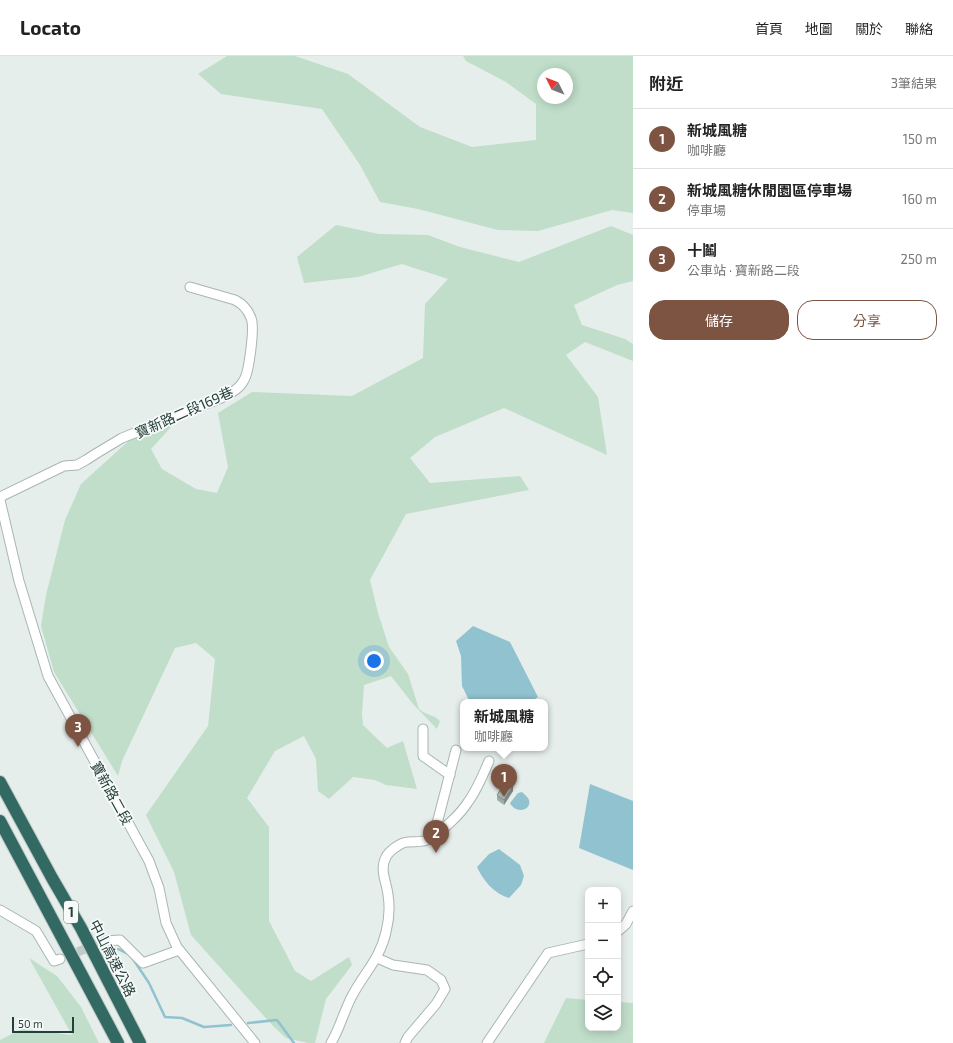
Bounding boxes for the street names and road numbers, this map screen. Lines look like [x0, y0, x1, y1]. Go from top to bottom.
street label: 寶新路二段169巷 [132, 383, 236, 441]
street label: 寶新路二段 [88, 758, 136, 828]
road number: 1 [64, 901, 78, 923]
street label: 中山高速公路 [86, 917, 140, 999]

